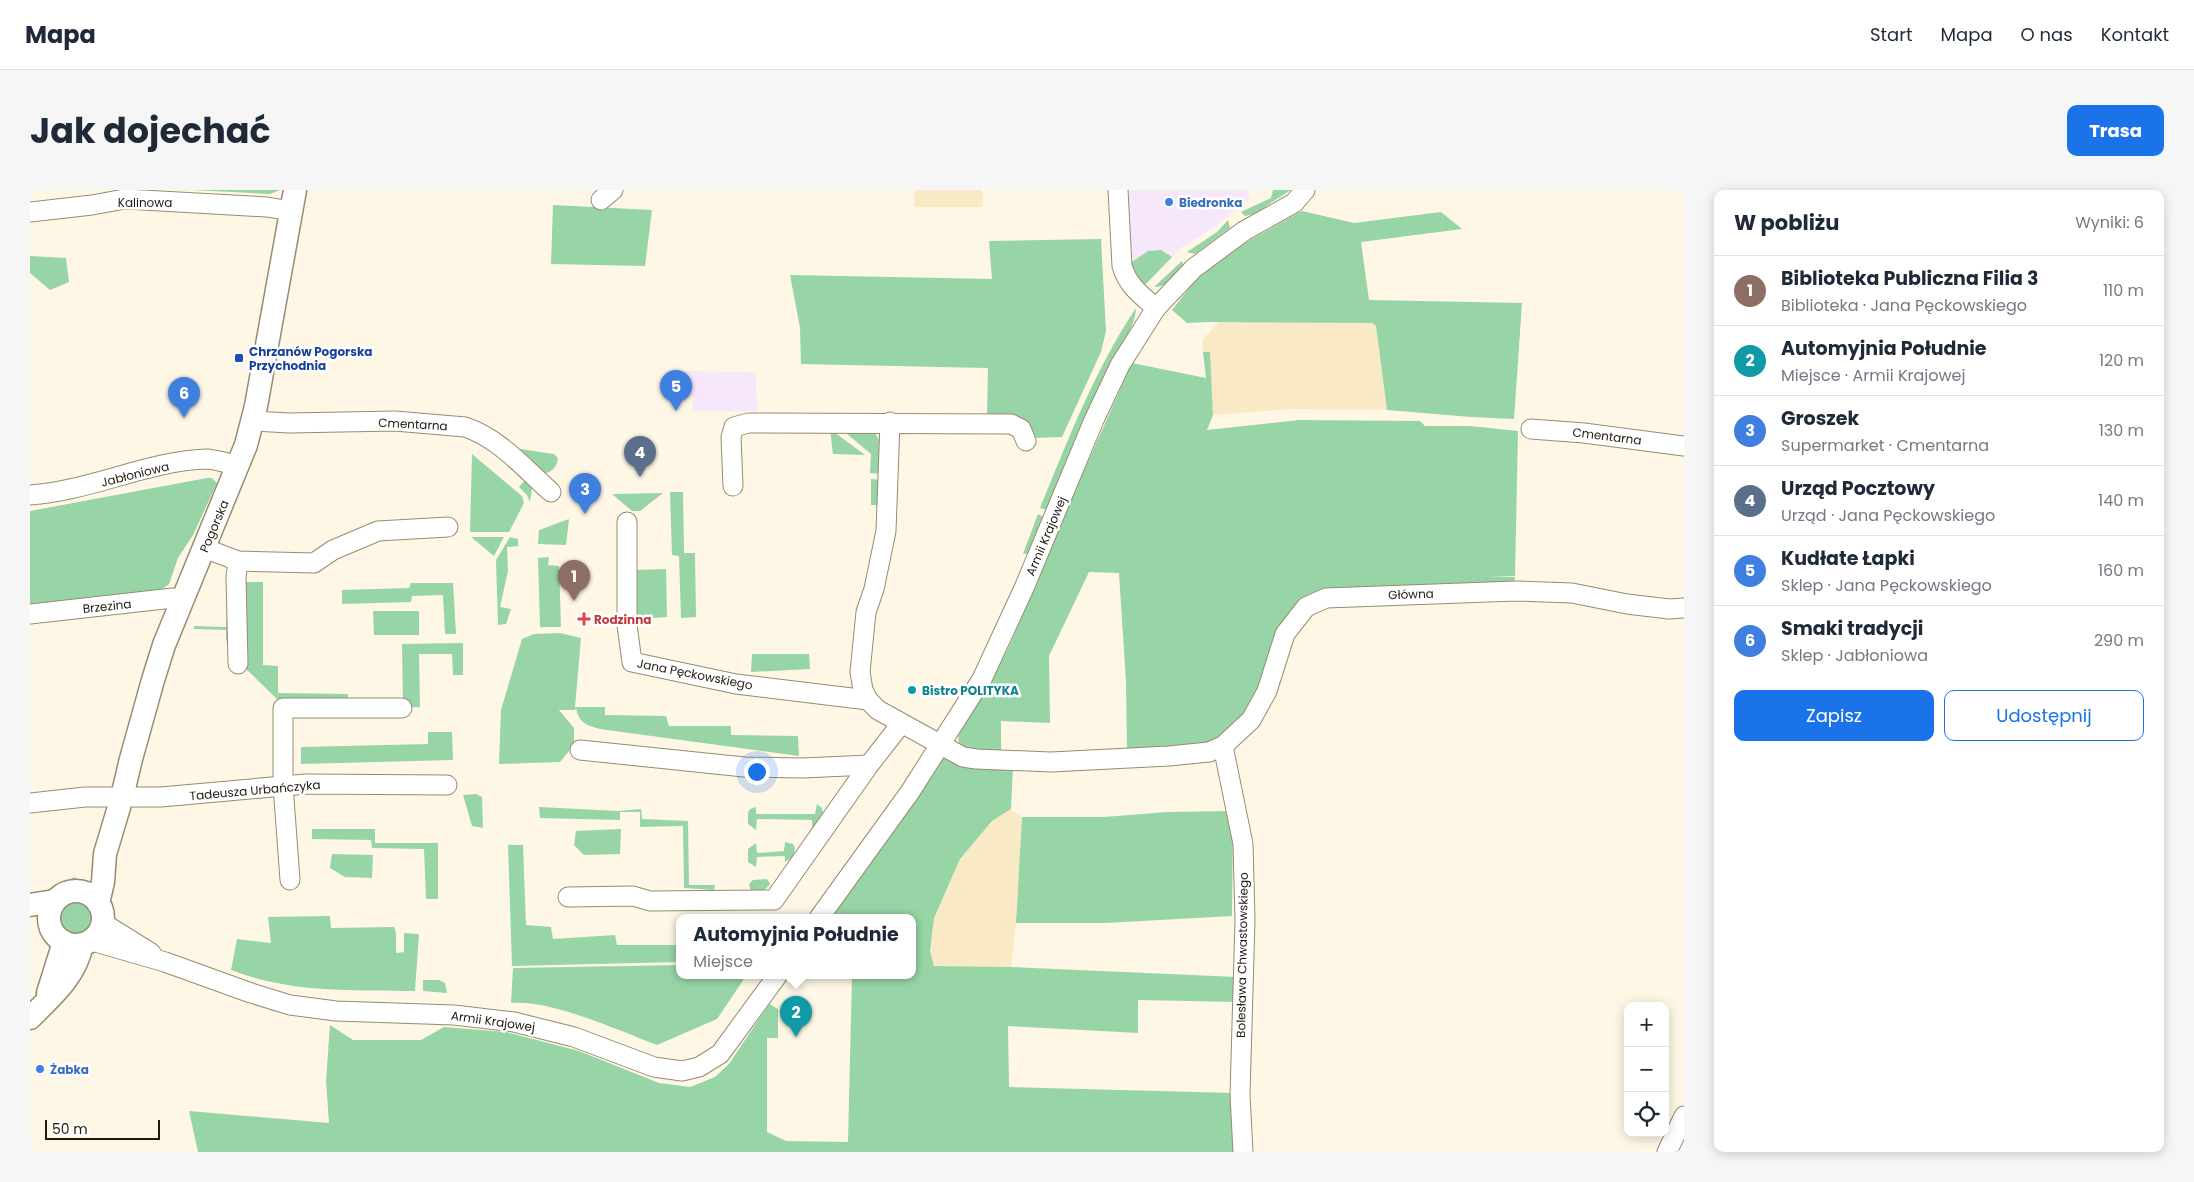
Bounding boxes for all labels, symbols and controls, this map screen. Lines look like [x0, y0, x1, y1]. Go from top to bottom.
text: Mapa [25, 18, 96, 51]
text: Start [1870, 22, 1913, 47]
text: Mapa [1941, 22, 1993, 47]
text: O nas [2021, 22, 2073, 47]
text: Kontakt [2101, 22, 2169, 47]
button: Trasa [2067, 105, 2164, 156]
text: Jak dojechać [30, 106, 271, 155]
street label: Kalinowa [118, 194, 172, 211]
place label: Biedronka [1179, 194, 1242, 211]
marker: Biedronka [1163, 196, 1175, 208]
text: W pobliżu [1734, 208, 1839, 237]
text: Wyniki: 6 [2075, 211, 2144, 234]
text: Biblioteka Publiczna Filia 3 [1781, 265, 2039, 292]
text: 1 [1747, 279, 1753, 302]
text: 110 m [2103, 279, 2144, 302]
text: Biblioteka · Jana Pęckowskiego [1781, 294, 2027, 317]
text: Automyjnia Południe [1781, 335, 1987, 362]
place label: Chrzanów Pogorska Przychodnia [249, 343, 372, 374]
text: 2 [1745, 349, 1755, 372]
text: 120 m [2099, 349, 2144, 372]
marker: Chrzanów Pogorska Przychodnia [233, 352, 245, 364]
text: Miejsce · Armii Krajowej [1781, 364, 1965, 387]
pin: 5 [660, 370, 692, 411]
pin: 6 [168, 377, 200, 418]
text: Groszek [1781, 405, 1859, 432]
street label: Cmentarna [378, 414, 448, 434]
text: 3 [1745, 419, 1755, 442]
text: 130 m [2099, 419, 2144, 442]
street label: Cmentarna [1571, 423, 1643, 449]
text: Supermarket · Cmentarna [1781, 434, 1989, 457]
pin: 4 [624, 436, 656, 477]
street label: Jabłoniowa [99, 457, 171, 491]
pin: 3 [569, 473, 601, 514]
text: Urząd Pocztowy [1781, 475, 1935, 502]
text: 4 [1745, 489, 1755, 512]
text: 140 m [2098, 489, 2144, 512]
street label: Armii Krajowej [1022, 494, 1070, 578]
street label: Pogorska [195, 497, 233, 555]
text: Urząd · Jana Pęckowskiego [1781, 504, 1995, 527]
text: Kudłate Łapki [1781, 545, 1915, 572]
text: 5 [1745, 559, 1755, 582]
text: 160 m [2098, 559, 2144, 582]
pin: 1 [558, 560, 590, 601]
text: Sklep · Jana Pęckowskiego [1781, 574, 1992, 597]
street label: Główna [1388, 585, 1434, 603]
street label: Brzezina [82, 595, 132, 617]
place label: Rodzinna [594, 611, 651, 628]
marker: Rodzinna [578, 613, 590, 625]
text: Smaki tradycji [1781, 615, 1923, 642]
text: 6 [1745, 629, 1755, 652]
text: 290 m [2094, 629, 2144, 652]
text: Sklep · Jabłoniowa [1781, 644, 1928, 667]
street label: Jana Pęckowskiego [636, 654, 755, 694]
place label: Bistro POLITYKA [922, 682, 1019, 699]
marker: Bistro POLITYKA [906, 684, 918, 696]
button: Zapisz [1734, 690, 1934, 741]
button: Udostępnij [1944, 690, 2144, 741]
your location [744, 759, 770, 785]
street label: Tadeusza Urbańczyka [189, 776, 321, 804]
street label: Bolesława Chwastowskiego [1232, 872, 1252, 1038]
popup [676, 914, 916, 979]
text: Automyjnia Południe [693, 921, 899, 948]
text: Miejsce [693, 950, 753, 973]
pin: 2 [780, 996, 812, 1037]
map controls [1624, 1002, 1669, 1137]
button: + [1624, 1002, 1669, 1047]
street label: Armii Krajowej [450, 1007, 536, 1035]
button: − [1624, 1047, 1669, 1092]
place label: Żabka [50, 1061, 89, 1078]
marker: Żabka [34, 1063, 46, 1075]
button: locate [1624, 1092, 1669, 1137]
scale bar [45, 1117, 160, 1140]
text: 50 m [52, 1119, 88, 1139]

